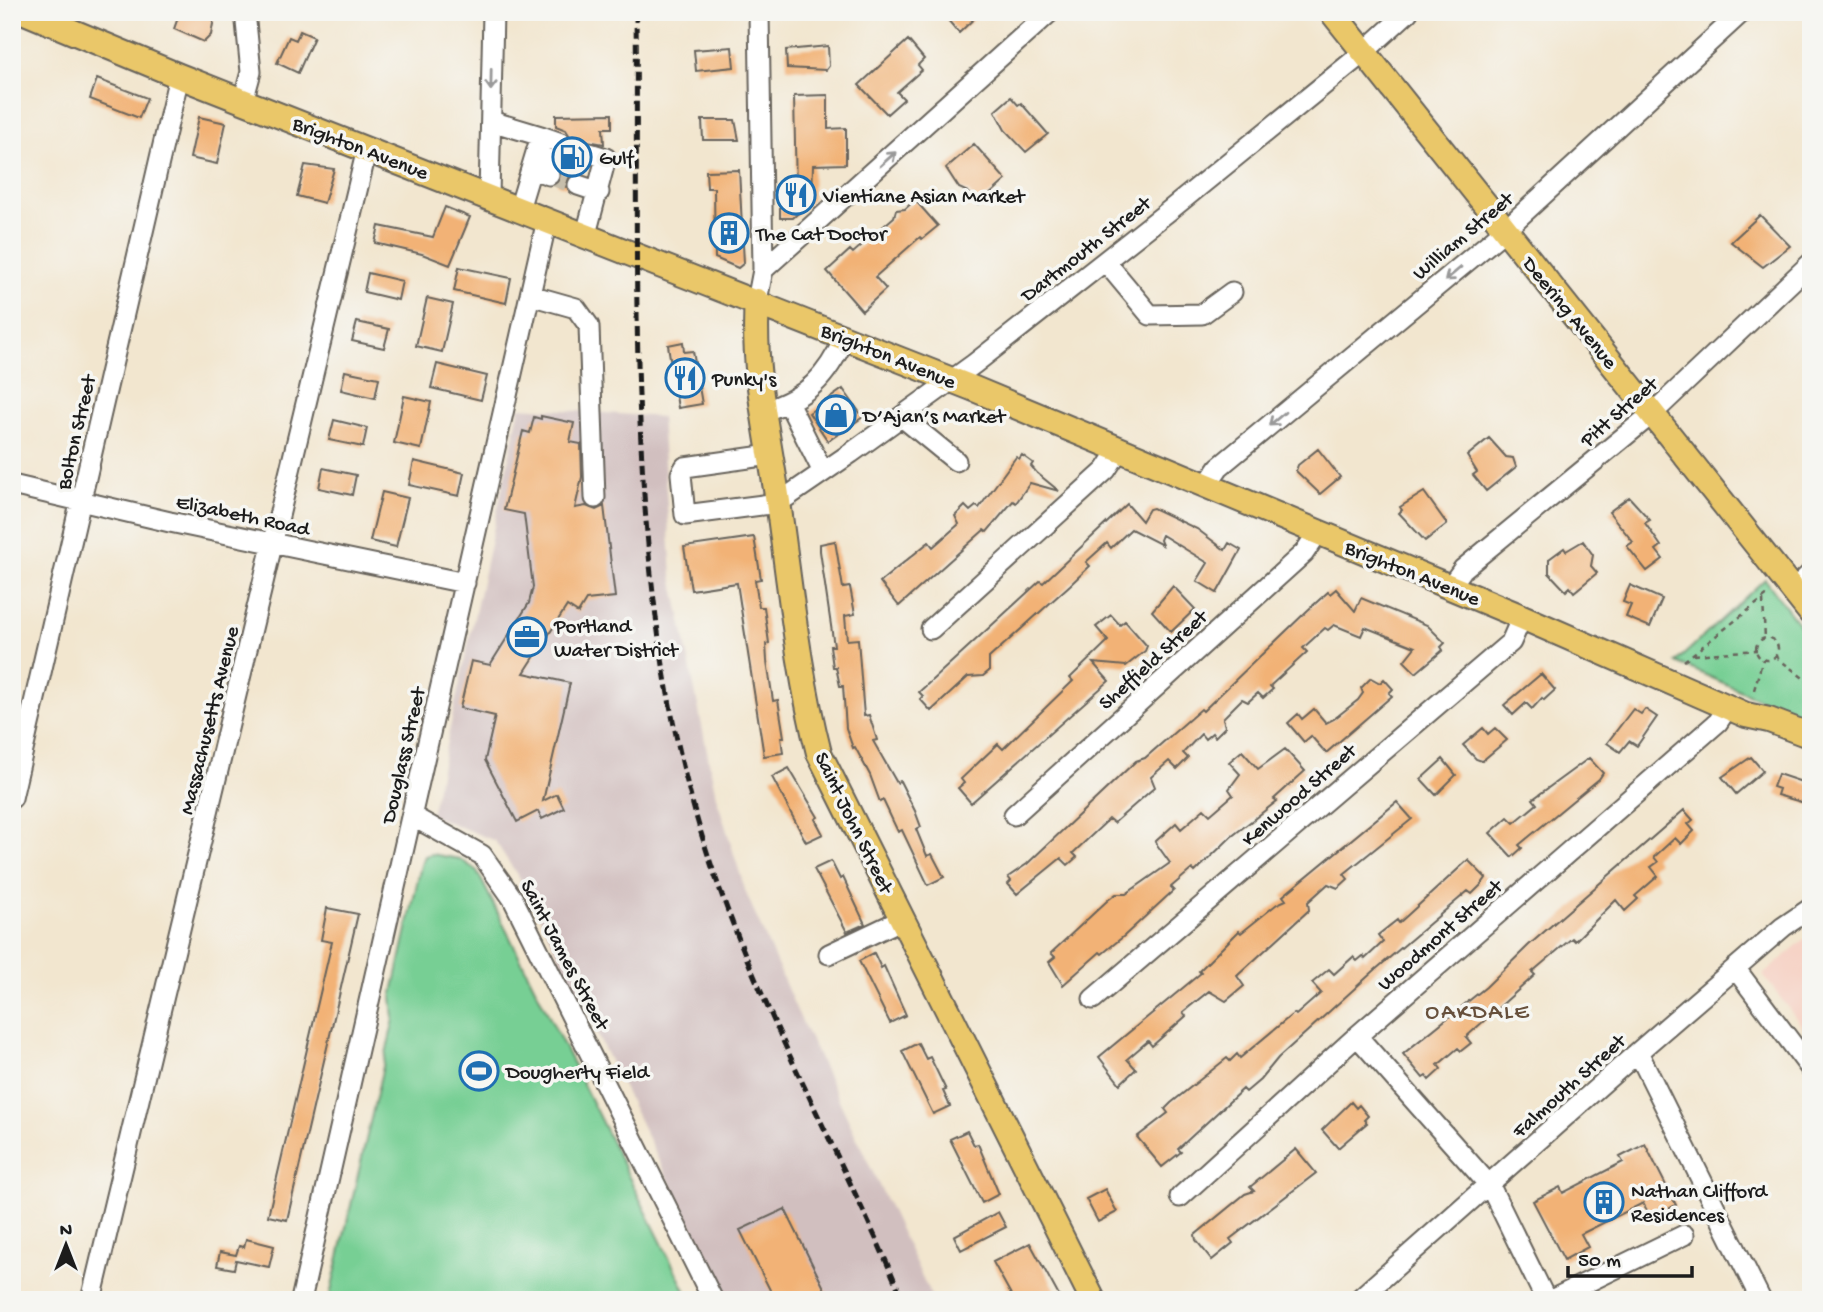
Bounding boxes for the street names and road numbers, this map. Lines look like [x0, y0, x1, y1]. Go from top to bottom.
street label: Brighton Avenue [287, 113, 432, 188]
street label: William Street [1409, 187, 1522, 287]
street label: Dartmouth Street [1016, 191, 1159, 310]
street label: Deering Avenue [1514, 251, 1622, 376]
street label: Brighton Avenue [816, 319, 960, 397]
street label: Bolton Street [53, 371, 104, 493]
street label: Pitt Street [1576, 372, 1666, 455]
street label: Elizabeth Road [173, 491, 313, 544]
street label: Brighton Avenue [1340, 536, 1484, 614]
street label: Sheffield Street [1095, 605, 1216, 717]
street label: Massachusetts Avenue [176, 623, 247, 818]
street label: Douglass Street [377, 683, 434, 828]
street label: Kenwood Street [1238, 738, 1365, 853]
street label: Saint John Street [807, 749, 898, 900]
street label: Woodmont Street [1374, 874, 1511, 998]
street label: Saint James Street [513, 876, 614, 1037]
street label: Falmouth Street [1508, 1029, 1634, 1146]

